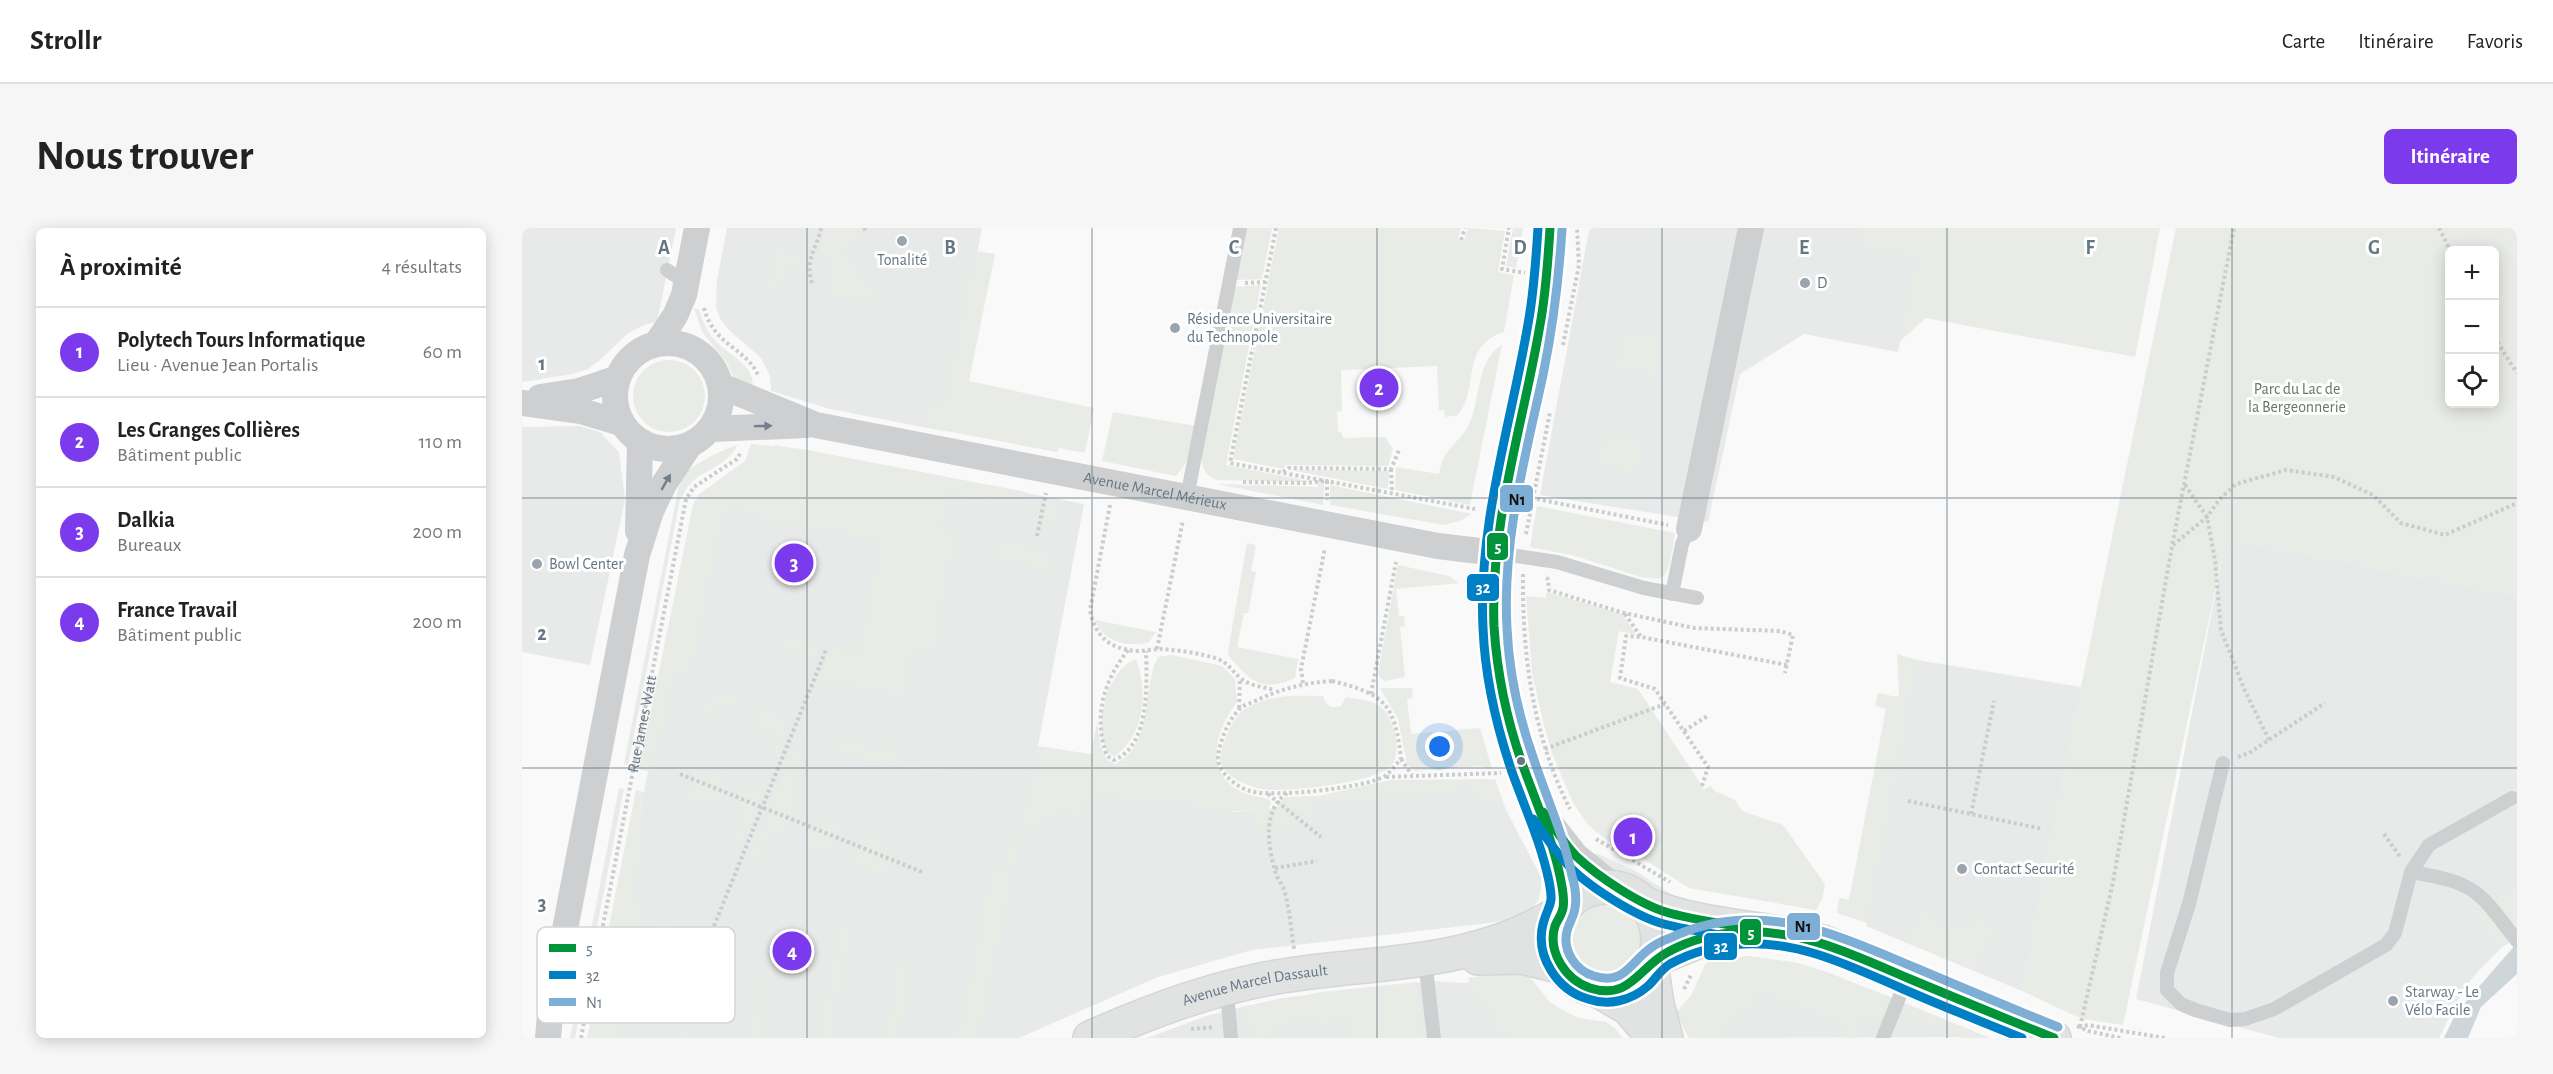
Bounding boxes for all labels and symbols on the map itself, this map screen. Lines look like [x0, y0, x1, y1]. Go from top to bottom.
marker: Tonalité [895, 234, 909, 248]
text: A [658, 238, 670, 258]
text: B [944, 238, 956, 258]
text: C [1229, 238, 1240, 258]
text: D [1513, 238, 1527, 258]
text: E [1799, 238, 1809, 258]
text: F [2085, 238, 2095, 258]
text: G [2368, 238, 2380, 258]
place label: Tonalité [877, 252, 927, 268]
place label: D [1817, 275, 1827, 291]
marker: D [1798, 276, 1812, 290]
place label: Résidence Universitaire du Technopole [1187, 311, 1332, 345]
marker: Résidence Universitaire du Technopole [1168, 321, 1182, 335]
text: 1 [538, 354, 546, 374]
pin: 2 [1360, 366, 1398, 410]
park label: Parc du Lac de la Bergeonnerie [2248, 381, 2346, 415]
one-way arrow [754, 421, 773, 430]
street label: Avenue Marcel Mérieux [1082, 469, 1228, 513]
one-way arrow [661, 473, 671, 490]
line badge: N1 [1499, 484, 1534, 513]
text: N1 [1509, 492, 1525, 508]
line badge: 5 [1486, 532, 1509, 561]
text: 5 [1495, 539, 1502, 555]
pin: 3 [774, 540, 814, 586]
place label: Bowl Center [549, 556, 624, 572]
marker: Bowl Center [530, 557, 544, 571]
line badge: 32 [1466, 573, 1500, 602]
text: 32 [1476, 580, 1491, 596]
text: 2 [537, 624, 547, 644]
street label: Rue James Watt [625, 674, 659, 774]
your location [1425, 732, 1454, 761]
unlabelled marker [1515, 755, 1527, 767]
pin: 1 [1614, 814, 1652, 860]
place label: Contact Securité [1974, 861, 2074, 877]
marker: Contact Securité [1955, 862, 1969, 876]
text: 3 [538, 894, 546, 914]
line badge: N1 [1786, 912, 1821, 941]
line badge: 5 [1739, 918, 1762, 946]
text: N1 [1795, 919, 1811, 935]
text: 5 [1748, 925, 1755, 941]
legend [537, 927, 735, 1023]
pin: 4 [772, 928, 812, 974]
line badge: 32 [1703, 932, 1738, 961]
text: 32 [1714, 939, 1729, 955]
text: 5 [586, 941, 593, 957]
street label: Avenue Marcel Dassault [1180, 962, 1329, 1009]
text: 32 [586, 968, 600, 984]
place label: Starway - Le Vélo Facile [2405, 984, 2479, 1018]
marker: Starway - Le Vélo Facile [2386, 994, 2400, 1008]
text: N1 [586, 995, 602, 1011]

